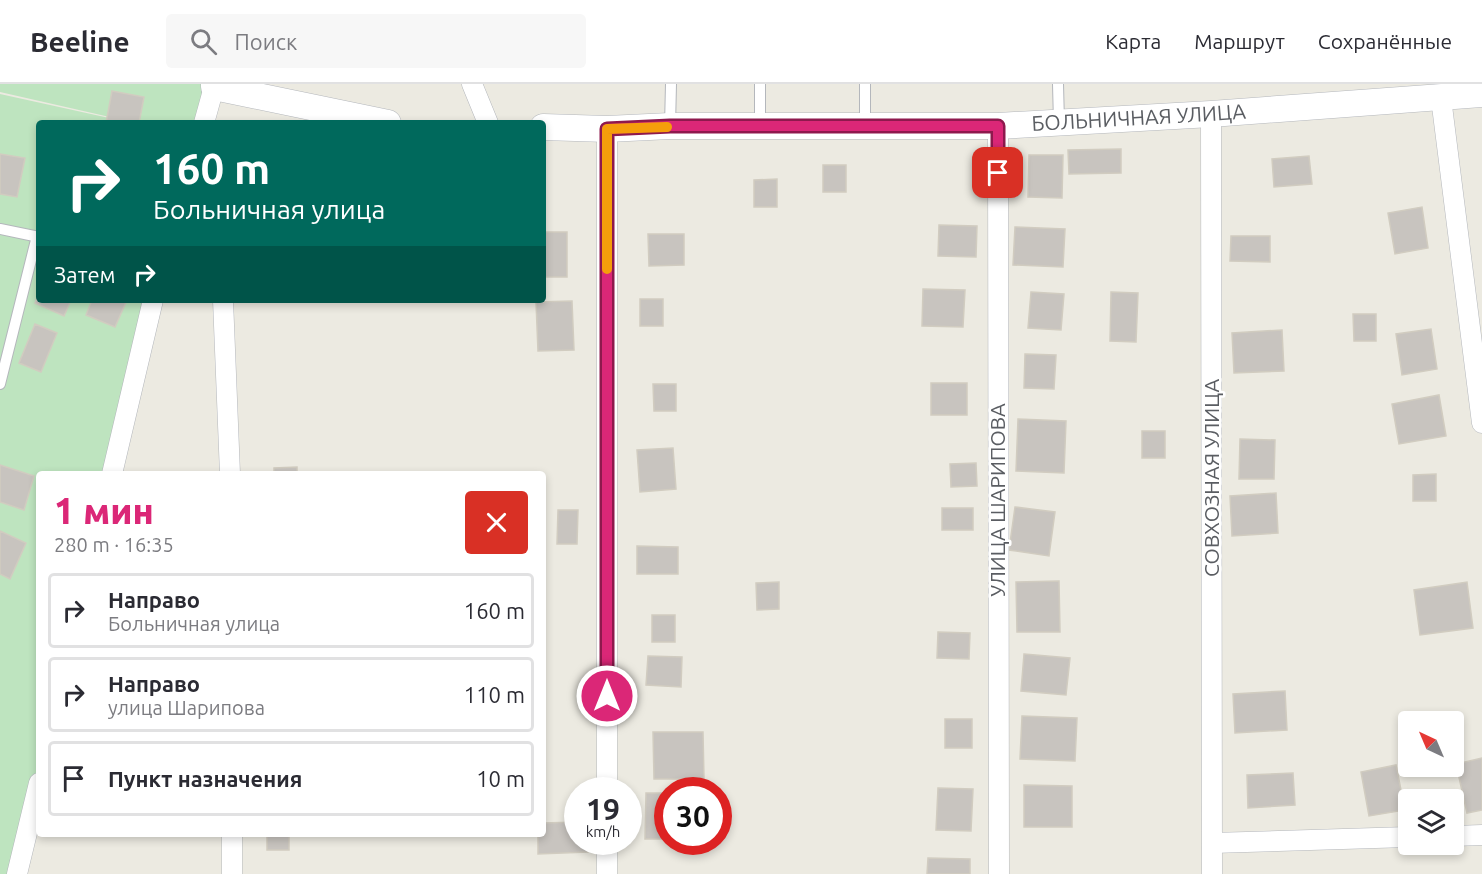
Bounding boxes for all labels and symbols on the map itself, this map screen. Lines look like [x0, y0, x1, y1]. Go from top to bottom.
street label: БОЛЬНИЧНАЯ УЛИЦА [1031, 98, 1247, 135]
pin [972, 147, 1023, 198]
street label: СОВХОЗНАЯ УЛИЦА [1199, 379, 1223, 577]
street label: УЛИЦА ШАРИПОВА [985, 403, 1009, 597]
position arrow [575, 664, 639, 728]
north arrow [1398, 711, 1464, 777]
speed limit sign: 30 [654, 777, 732, 855]

